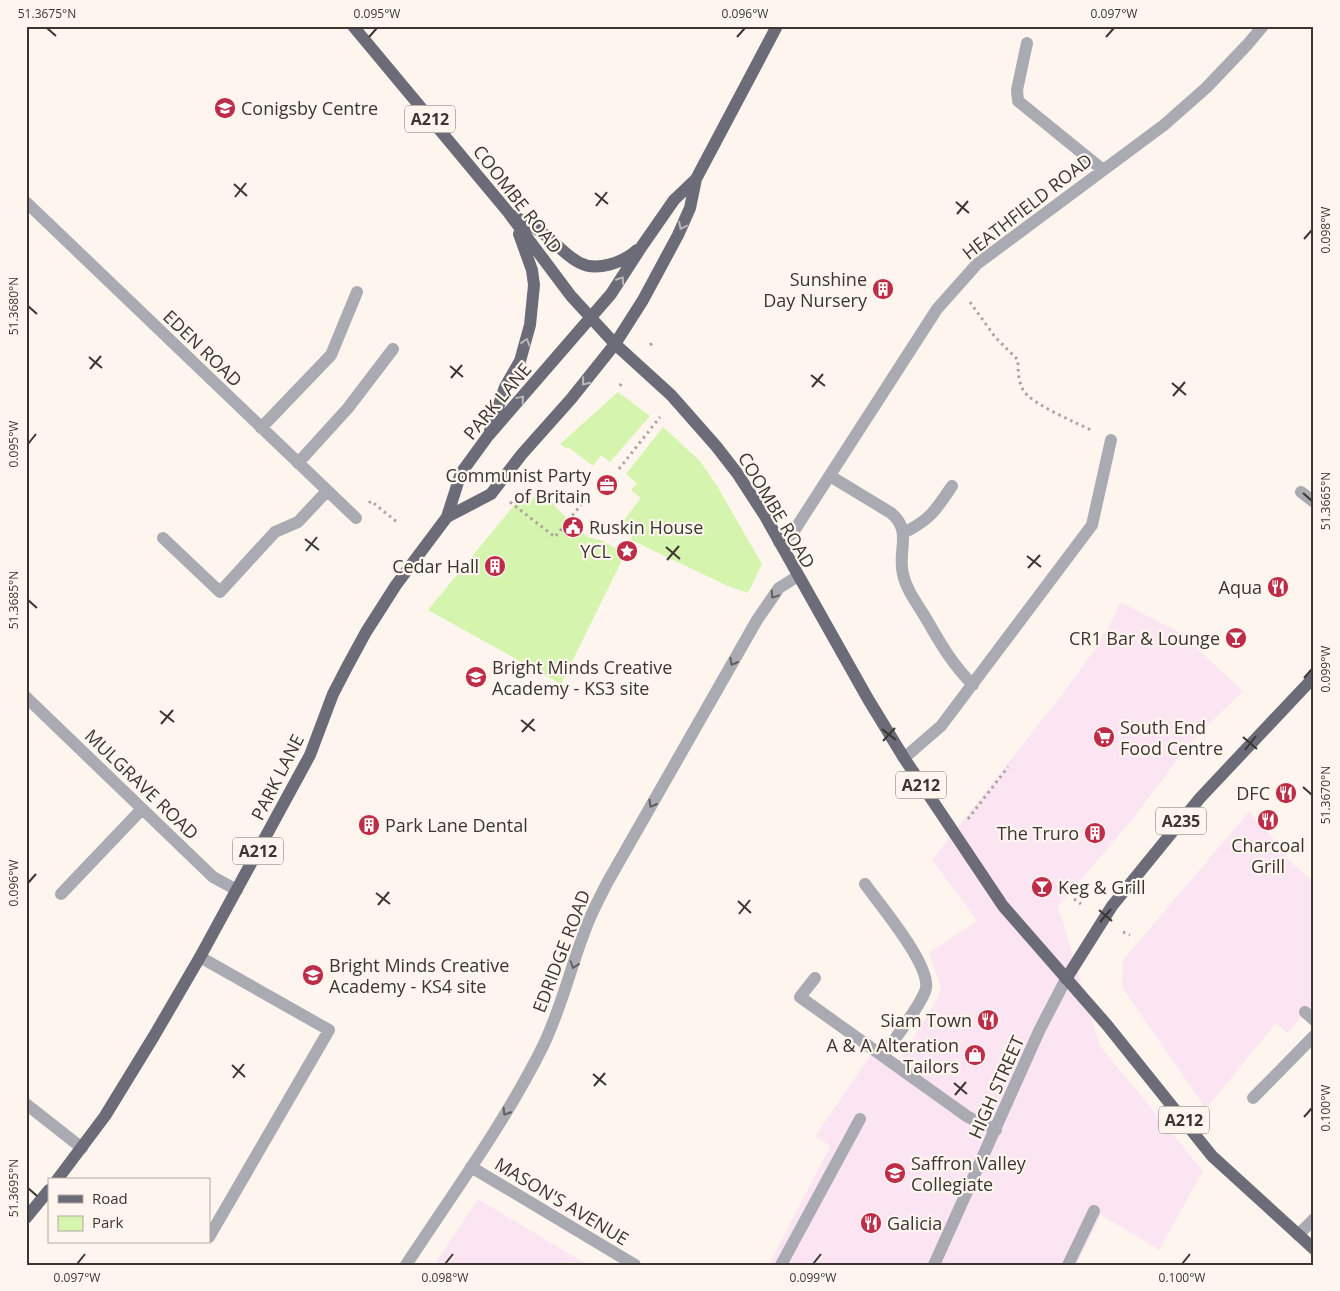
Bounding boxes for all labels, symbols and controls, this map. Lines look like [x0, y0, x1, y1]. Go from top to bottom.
text: 51.3675°N [18, 5, 76, 22]
text: 0.095°W [354, 5, 400, 22]
text: 0.096°W [722, 5, 768, 22]
text: 0.097°W [1091, 5, 1137, 22]
school or university icon: Conigsby Centre [213, 96, 237, 120]
place label: Conigsby Centre [241, 96, 378, 120]
road number: A212 [405, 106, 455, 132]
street label: COOMBE ROAD [468, 140, 568, 258]
street label: HEATHFIELD ROAD [957, 148, 1097, 264]
text: 0.098°W [1317, 207, 1334, 253]
one-way arrow [678, 220, 688, 229]
place label: Sunshine Day Nursery [763, 267, 868, 312]
one-way arrow [615, 276, 624, 285]
text: 51.3680°N [5, 277, 22, 335]
building icon: Sunshine Day Nursery [871, 277, 895, 301]
street label: EDEN ROAD [158, 304, 248, 392]
one-way arrow [520, 338, 530, 347]
street label: PARK LANE [458, 358, 536, 444]
one-way arrow [582, 376, 590, 385]
one-way arrow [515, 396, 524, 405]
text: 0.095°W [5, 421, 22, 467]
street label: COOMBE ROAD [733, 448, 821, 572]
place label: Communist Party of Britain [446, 463, 592, 508]
text: 51.3665°N [1317, 472, 1334, 530]
office icon: Communist Party of Britain [595, 473, 619, 497]
public building icon: Ruskin House [561, 515, 585, 539]
place label: Ruskin House [589, 515, 703, 539]
place label: YCL [580, 539, 611, 563]
place icon: YCL [615, 539, 639, 563]
place label: Cedar Hall [392, 554, 479, 578]
building icon: Cedar Hall [483, 554, 507, 578]
text: 51.3685°N [5, 571, 22, 629]
place label: Aqua [1219, 575, 1262, 599]
restaurant icon: Aqua [1266, 575, 1290, 599]
one-way arrow [771, 589, 780, 598]
place label: CR1 Bar & Lounge [1069, 626, 1220, 650]
bar icon: CR1 Bar & Lounge [1224, 626, 1248, 650]
text: 0.099°W [1317, 646, 1334, 692]
place label: Bright Minds Creative Academy - KS3 site [492, 655, 672, 700]
one-way arrow [729, 657, 739, 666]
school or university icon: Bright Minds Creative Academy - KS3 site [464, 665, 488, 689]
place label: South End Food Centre [1120, 715, 1223, 760]
street label: MULGRAVE ROAD [80, 724, 204, 844]
supermarket icon: South End Food Centre [1092, 725, 1116, 749]
street label: PARK LANE [245, 730, 309, 824]
text: 51.3670°N [1317, 766, 1334, 824]
road number: A212 [896, 772, 946, 798]
place label: DFC [1236, 781, 1270, 805]
restaurant icon: DFC [1274, 781, 1298, 805]
one-way arrow [649, 798, 659, 807]
road number: A235 [1156, 808, 1206, 834]
restaurant icon: Charcoal Grill [1256, 808, 1280, 832]
building icon: Park Lane Dental [357, 813, 381, 837]
place label: Park Lane Dental [385, 813, 528, 837]
place label: The Truro [997, 821, 1079, 845]
building icon: The Truro [1083, 821, 1107, 845]
place label: Charcoal Grill [1231, 833, 1305, 878]
road number: A212 [233, 838, 283, 864]
text: 0.096°W [5, 860, 22, 906]
bar icon: Keg & Grill [1030, 875, 1054, 899]
place label: Keg & Grill [1058, 875, 1145, 899]
street label: EDRIDGE ROAD [527, 886, 595, 1016]
place label: Bright Minds Creative Academy - KS4 site [329, 953, 509, 998]
one-way arrow [570, 960, 580, 969]
school or university icon: Bright Minds Creative Academy - KS4 site [301, 963, 325, 987]
place label: Siam Town [881, 1008, 972, 1032]
restaurant icon: Siam Town [976, 1008, 1000, 1032]
street label: HIGH STREET [963, 1032, 1029, 1142]
place label: A & A Alteration Tailors [826, 1033, 959, 1078]
shop icon: A & A Alteration Tailors [963, 1043, 987, 1067]
text: 0.100°W [1317, 1085, 1334, 1131]
one-way arrow [502, 1106, 512, 1115]
road number: A212 [1159, 1106, 1209, 1134]
street label: MASON'S AVENUE [491, 1151, 633, 1251]
place label: Saffron Valley Collegiate [911, 1151, 1027, 1196]
text: 51.3695°N [5, 1159, 22, 1217]
school or university icon: Saffron Valley Collegiate [883, 1161, 907, 1185]
legend [48, 1178, 210, 1244]
text: Road [92, 1188, 128, 1208]
restaurant icon: Galicia [859, 1211, 883, 1235]
place label: Galicia [887, 1211, 942, 1235]
text: Park [92, 1212, 123, 1232]
text: 0.097°W [54, 1269, 100, 1286]
text: 0.098°W [422, 1269, 468, 1286]
text: 0.099°W [790, 1269, 836, 1286]
text: 0.100°W [1159, 1269, 1205, 1286]

